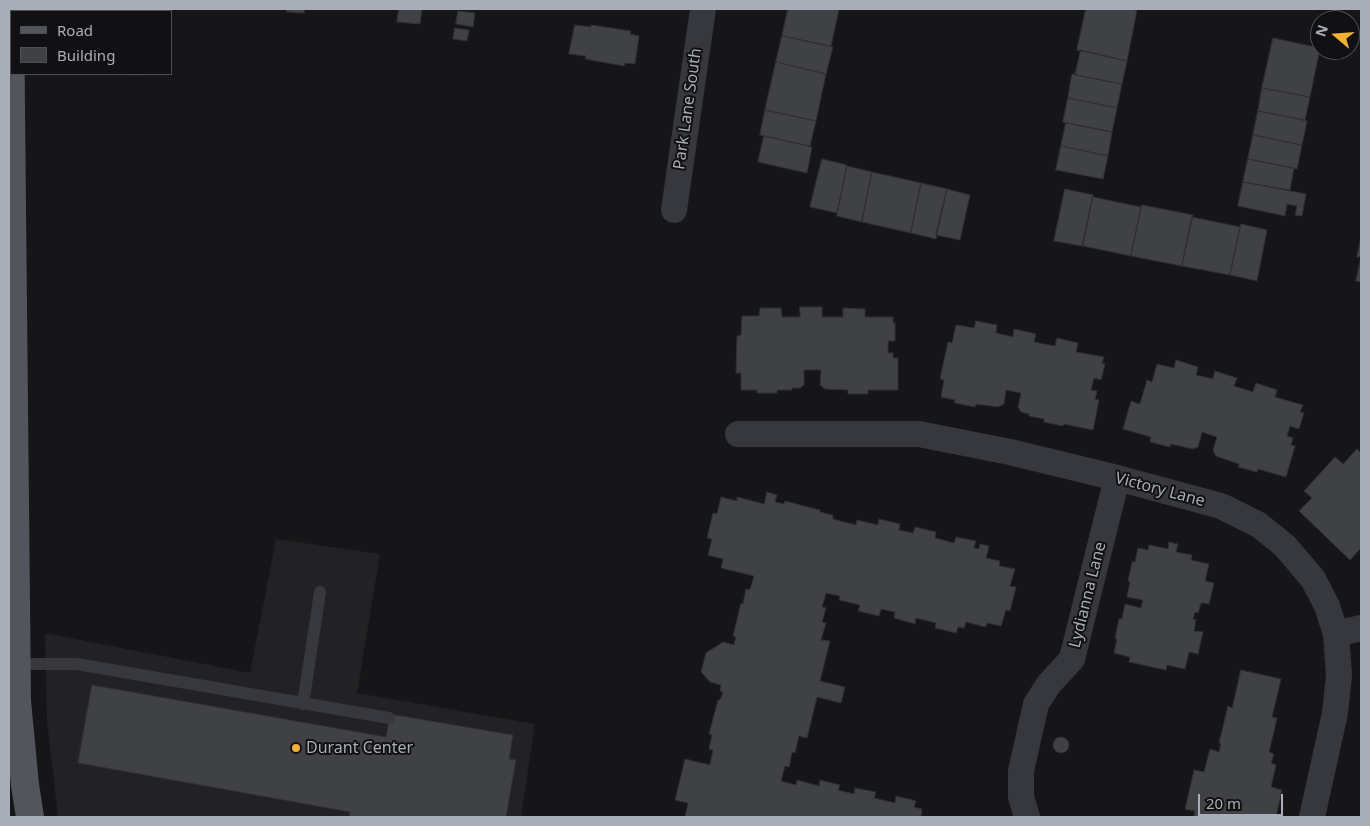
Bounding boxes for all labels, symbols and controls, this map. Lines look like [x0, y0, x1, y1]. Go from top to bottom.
legend [10, 10, 172, 75]
north arrow [1310, 10, 1360, 60]
text: Road [57, 20, 93, 40]
text: N [1310, 22, 1332, 39]
text: Building [57, 45, 115, 65]
street label: Park Lane South [670, 47, 706, 171]
street label: Victory Lane [1113, 469, 1207, 511]
street label: Lydianna Lane [1066, 540, 1110, 650]
place label: Durant Center [306, 738, 413, 758]
marker: Durant Center [290, 742, 302, 754]
scale bar [1200, 784, 1285, 816]
text: 20 m [1206, 793, 1241, 813]

